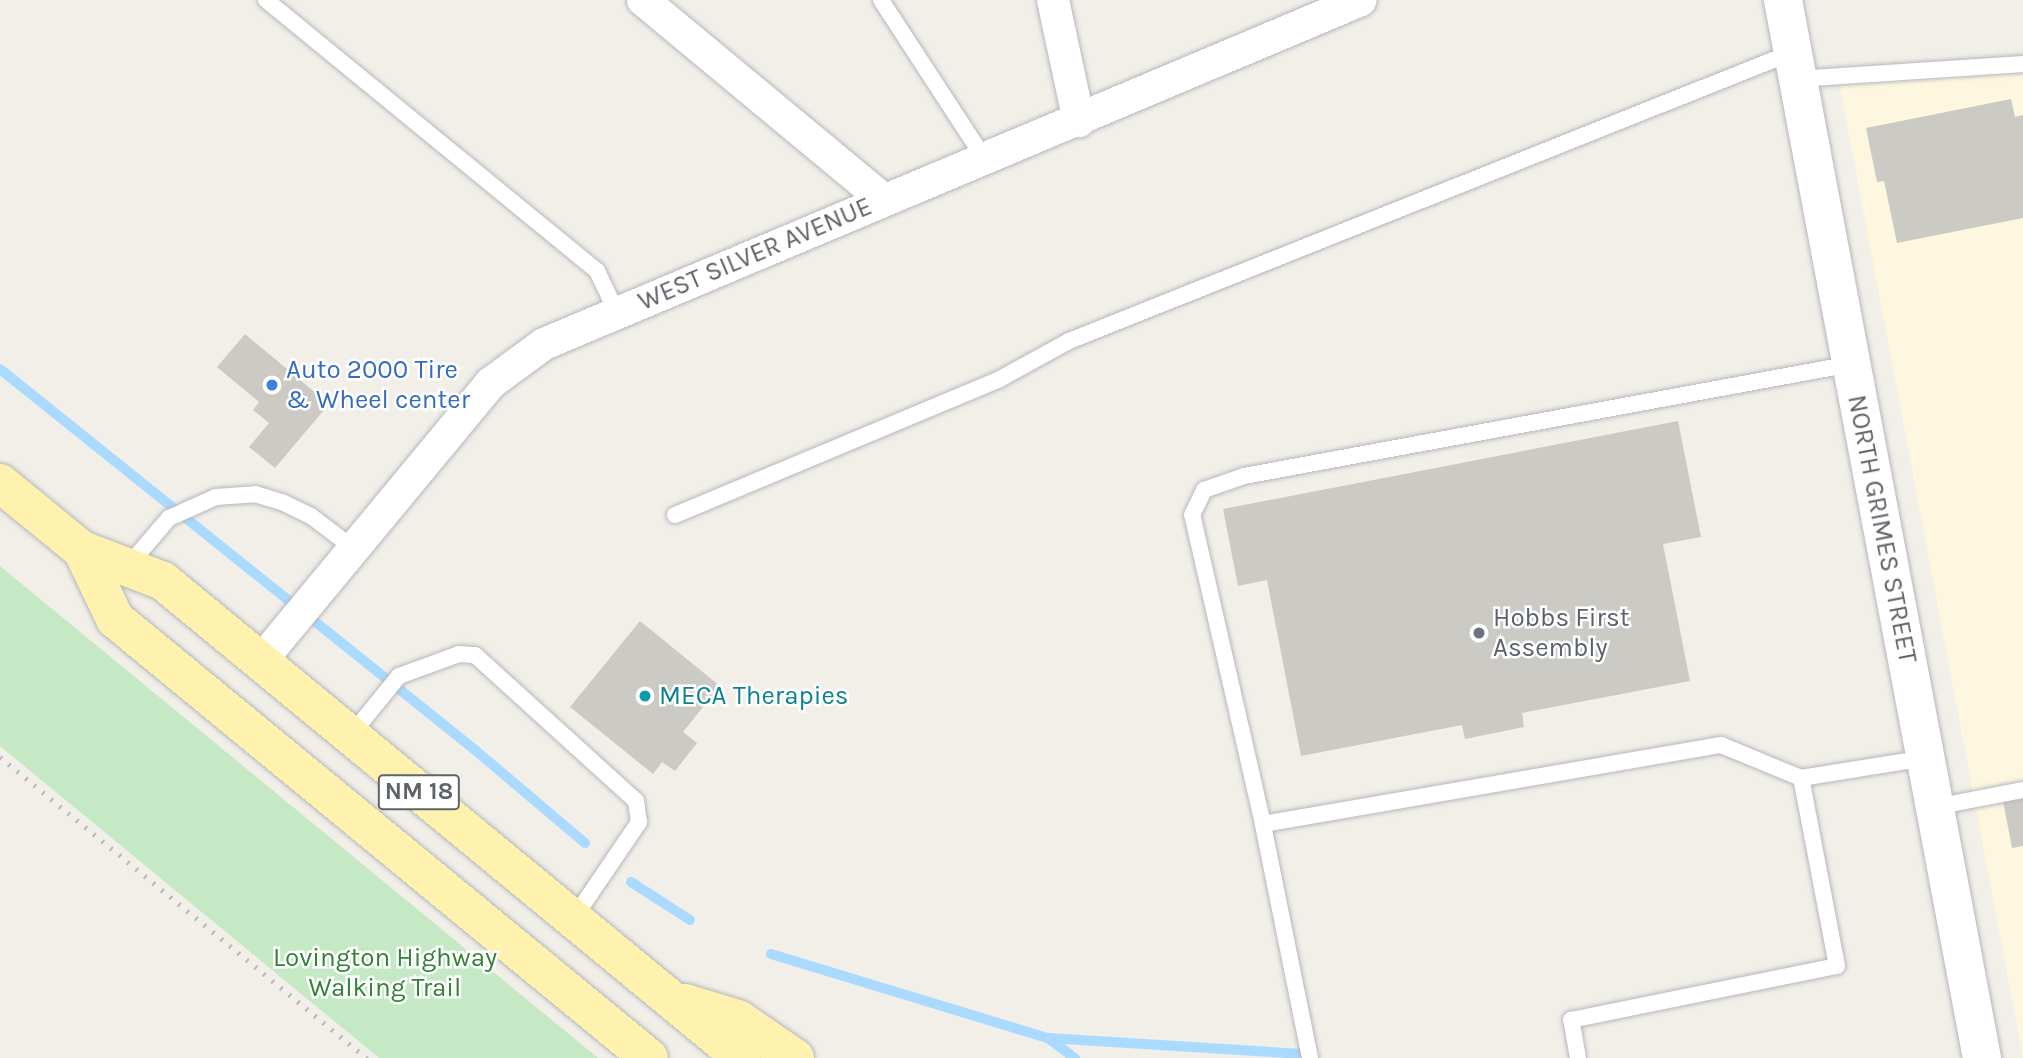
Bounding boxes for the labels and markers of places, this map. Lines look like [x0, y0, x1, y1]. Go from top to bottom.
place label: Auto 2000 Tire & Wheel center [286, 354, 470, 416]
marker: Auto 2000 Tire & Wheel center [264, 377, 280, 393]
place label: Hobbs First Assembly [1493, 602, 1629, 664]
marker: Hobbs First Assembly [1471, 625, 1487, 641]
place label: MECA Therapies [659, 680, 848, 712]
marker: MECA Therapies [637, 688, 653, 704]

